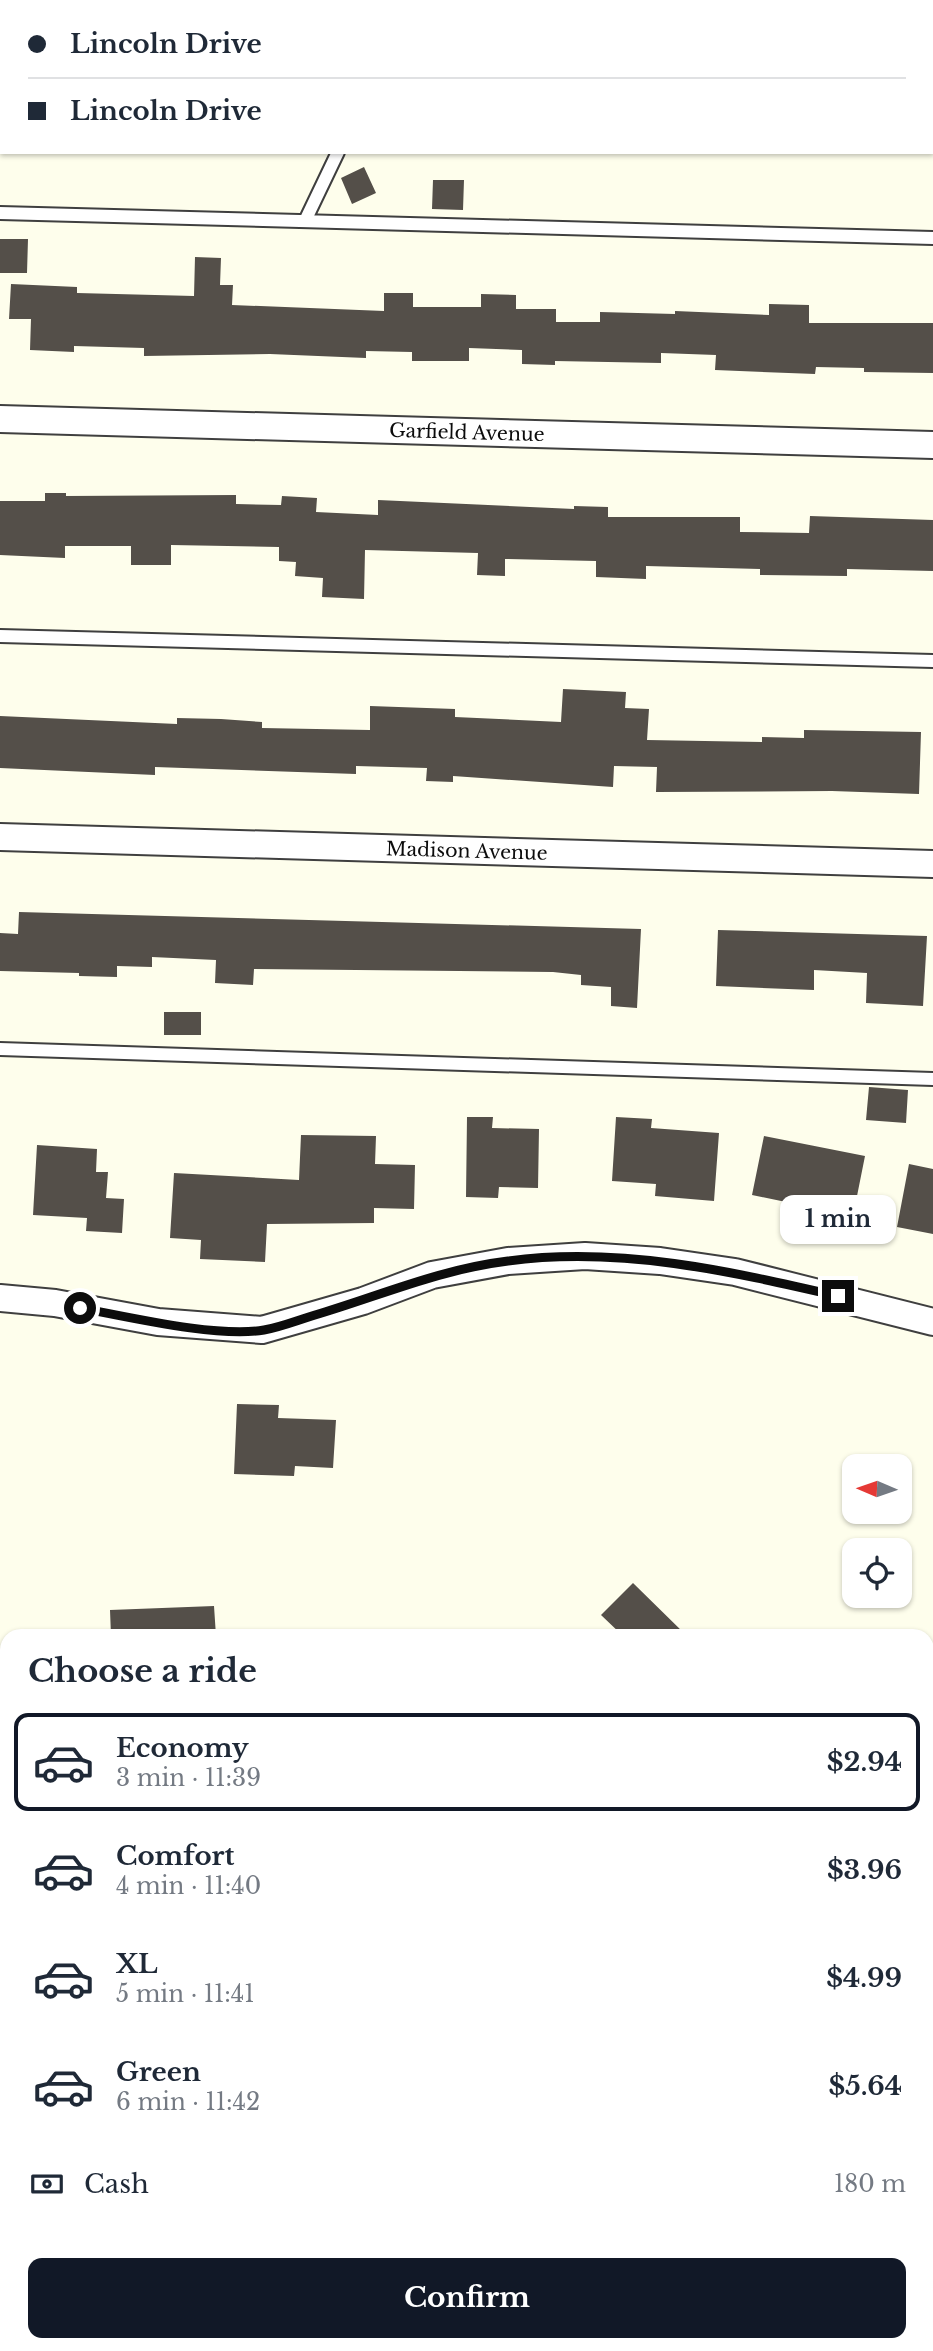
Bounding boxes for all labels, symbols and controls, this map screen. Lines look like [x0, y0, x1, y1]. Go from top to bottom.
text: Lincoln Drive [70, 28, 262, 60]
text: Lincoln Drive [70, 95, 262, 127]
street label: Garfield Avenue [389, 419, 545, 446]
street label: Madison Avenue [386, 837, 548, 865]
callout: 1 min [780, 1194, 896, 1244]
text: 1 min [805, 1205, 871, 1233]
route end [822, 1280, 854, 1312]
route start [64, 1292, 96, 1324]
north arrow [842, 1454, 912, 1524]
map controls [842, 1454, 912, 1608]
button: locate [842, 1538, 912, 1608]
text: Choose a ride [28, 1651, 257, 1691]
icon: car [32, 1731, 95, 1794]
text: Economy [116, 1732, 249, 1764]
text: $2.94 [827, 1746, 902, 1778]
text: 3 min · 11:39 [116, 1764, 261, 1792]
icon: car [32, 1839, 95, 1902]
text: Comfort [116, 1840, 234, 1872]
text: $3.96 [827, 1854, 902, 1886]
text: 4 min · 11:40 [116, 1872, 261, 1900]
icon: car [32, 1947, 95, 2010]
text: XL [116, 1948, 158, 1980]
text: $4.99 [826, 1962, 902, 1994]
text: 5 min · 11:41 [116, 1980, 255, 2008]
icon: car [32, 2055, 95, 2118]
text: Green [116, 2056, 201, 2088]
text: $5.64 [829, 2070, 902, 2102]
text: 6 min · 11:42 [116, 2088, 260, 2116]
icon: cash [28, 2165, 66, 2203]
text: Cash [84, 2168, 149, 2200]
text: 180 m [834, 2170, 906, 2198]
button: Confirm [28, 2258, 906, 2338]

